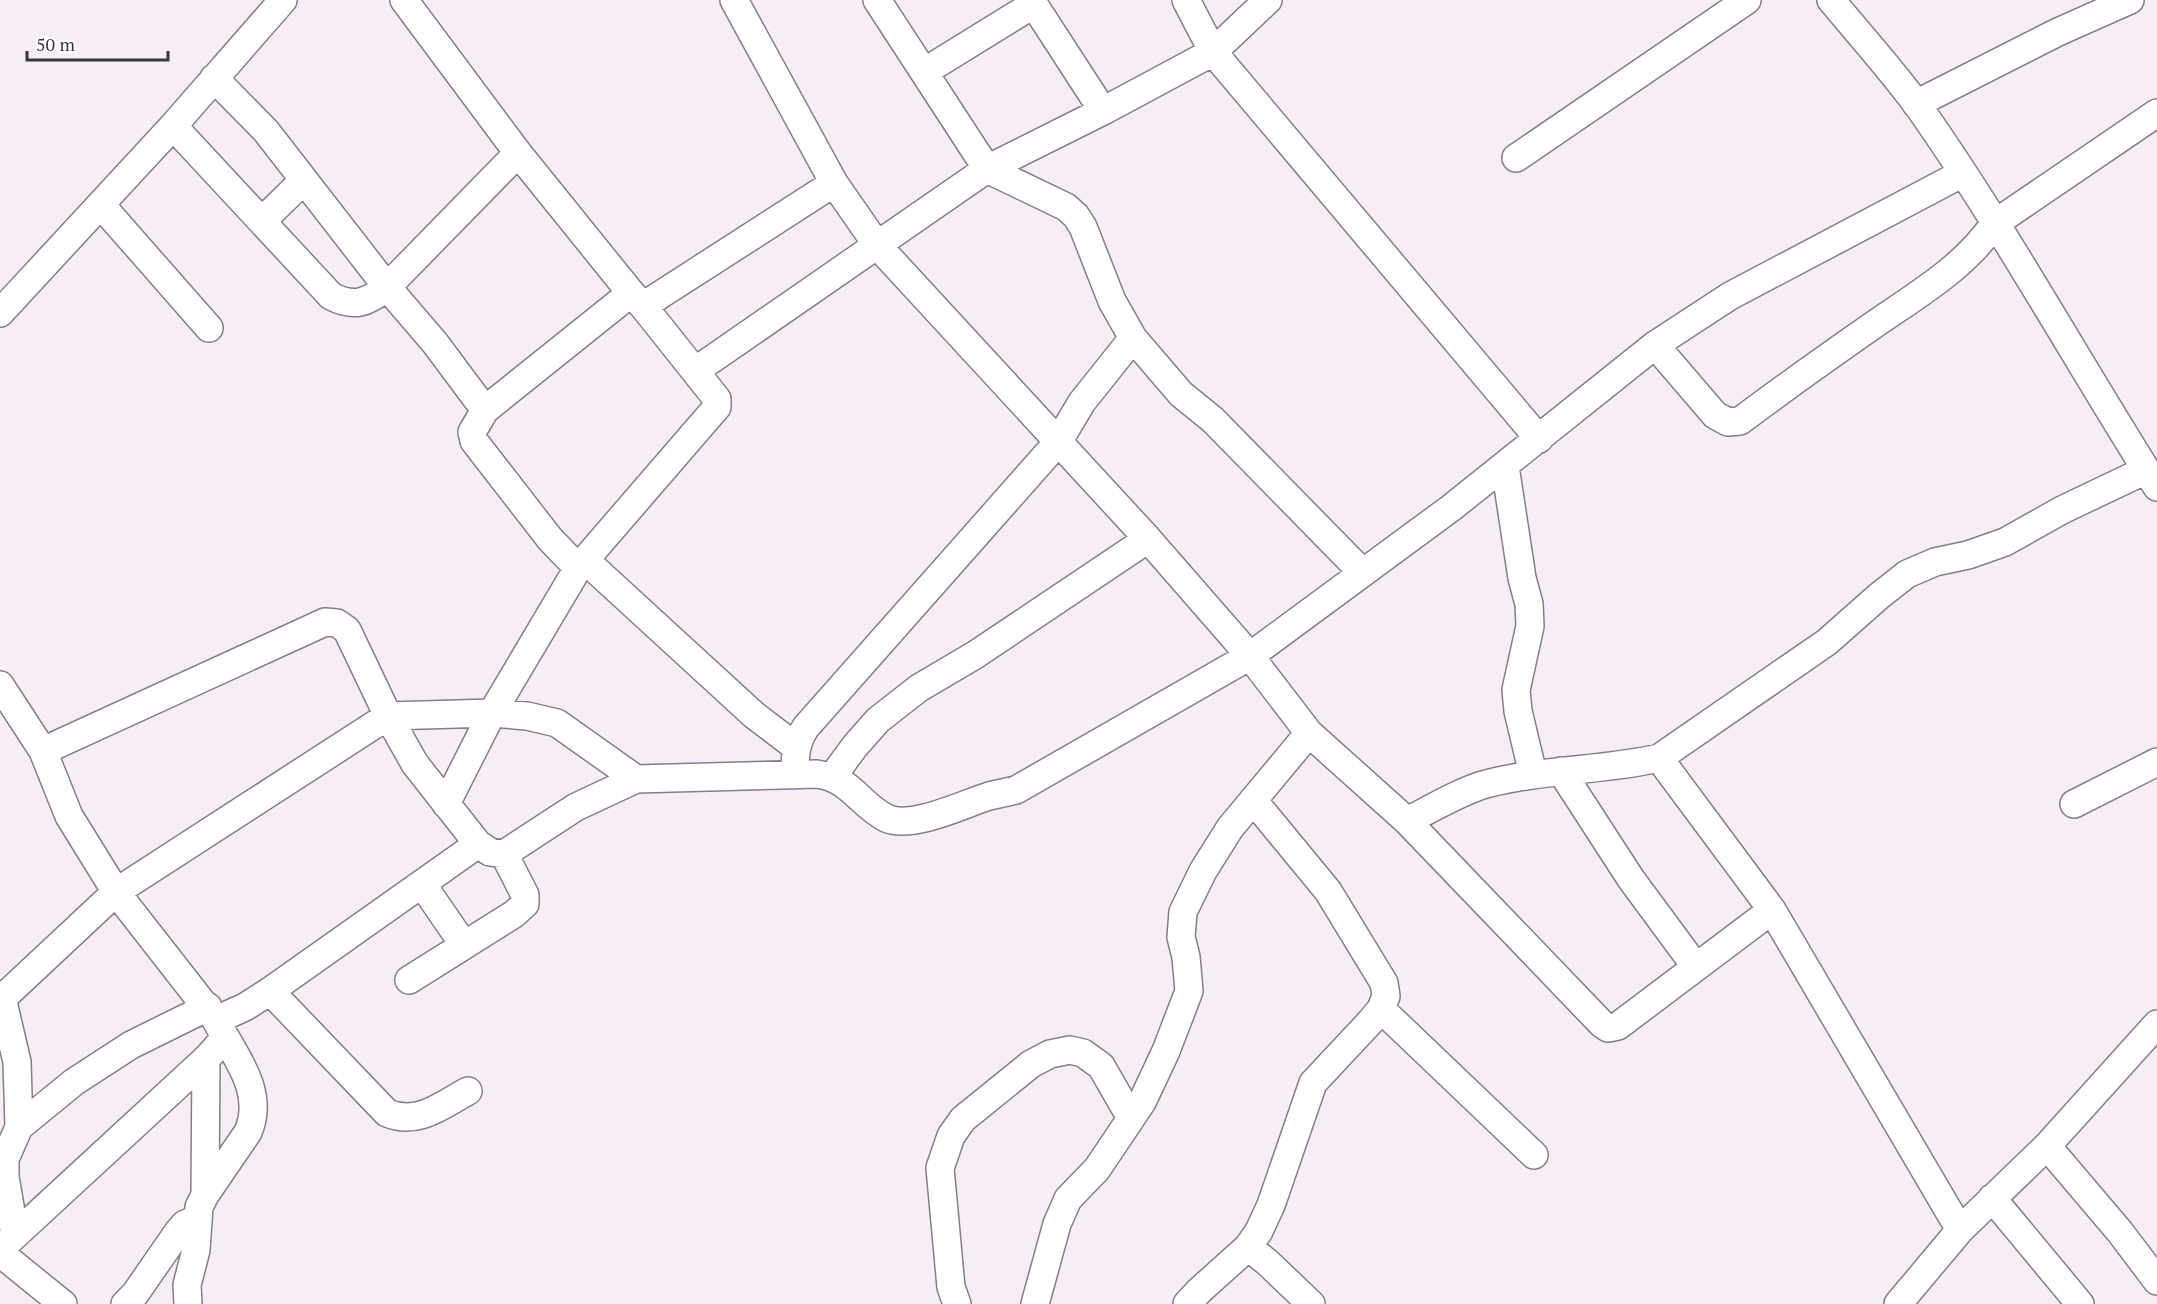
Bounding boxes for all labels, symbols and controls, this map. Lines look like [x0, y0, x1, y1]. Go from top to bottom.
scale bar [27, 24, 168, 62]
text: 50 m [36, 32, 76, 56]

